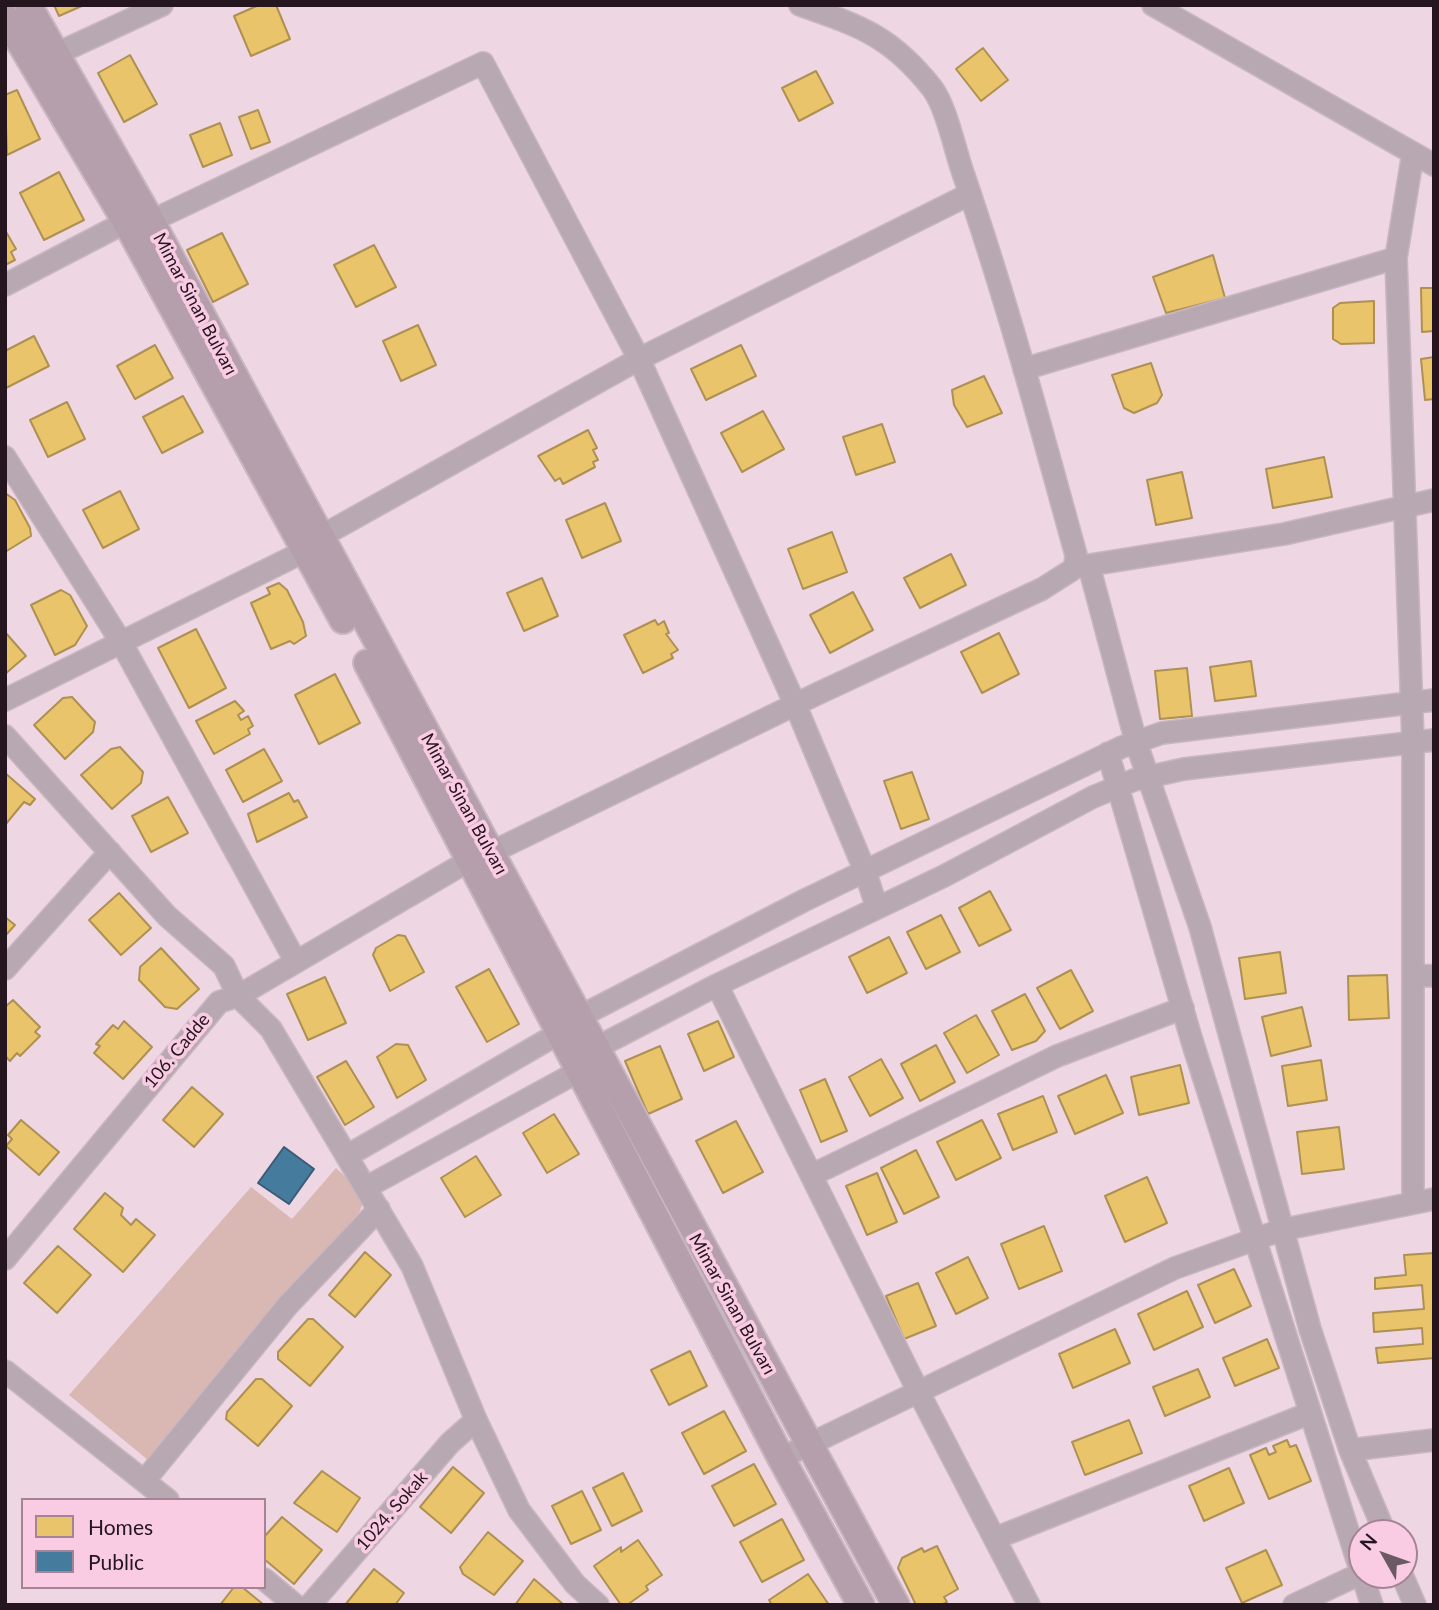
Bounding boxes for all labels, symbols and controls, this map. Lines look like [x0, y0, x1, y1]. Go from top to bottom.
street label: Mimar Sinan Bulvarı [148, 229, 242, 379]
street label: Mimar Sinan Bulvarı [416, 730, 512, 878]
street label: 106. Cadde [140, 1009, 214, 1093]
street label: Mimar Sinan Bulvarı [684, 1230, 780, 1378]
street label: 1024. Sokak [352, 1467, 432, 1555]
legend [21, 1498, 266, 1589]
text: Homes [88, 1514, 153, 1539]
north arrow [1348, 1519, 1418, 1589]
text: N [1355, 1528, 1382, 1554]
text: Public [88, 1549, 144, 1574]

